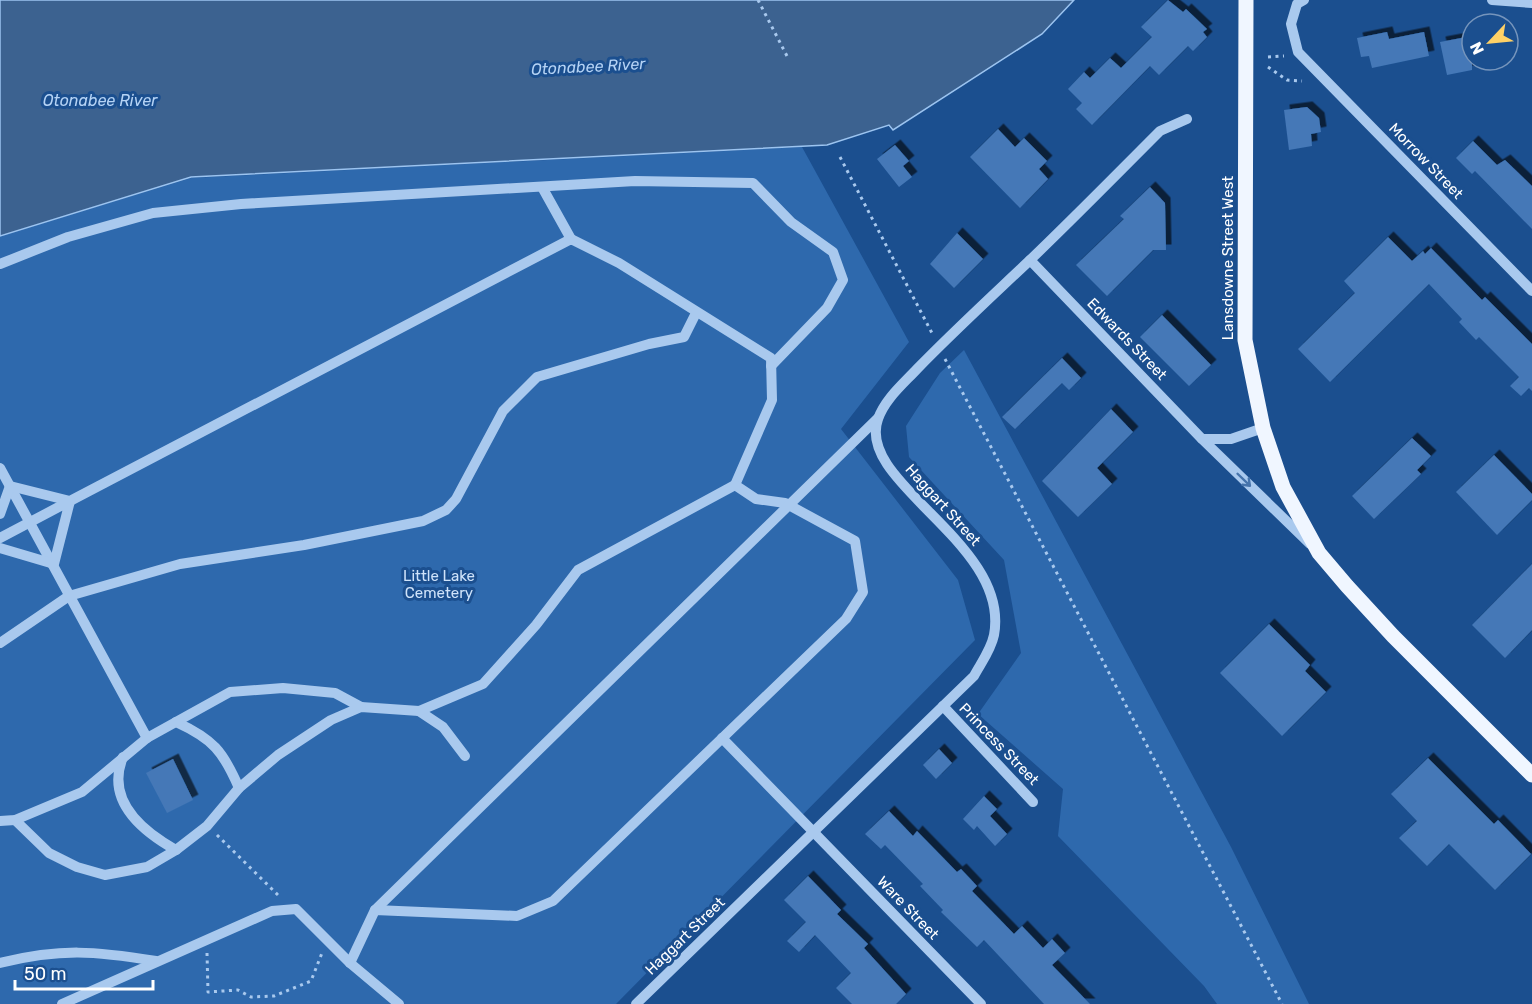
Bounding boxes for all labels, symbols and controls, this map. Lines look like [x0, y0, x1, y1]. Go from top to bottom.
north arrow [1460, 12, 1520, 72]
text: N [1466, 39, 1488, 58]
water label: Otonabee River [530, 54, 647, 79]
water label: Otonabee River [43, 91, 158, 110]
street label: Morrow Street [1385, 119, 1467, 203]
street label: Lansdowne Street West [1219, 176, 1237, 340]
street label: Edwards Street [1083, 294, 1171, 384]
street label: Haggart Street [902, 460, 984, 550]
one-way arrow [1237, 472, 1252, 487]
park label: Little Lake Cemetery [403, 567, 475, 602]
street label: Princess Street [955, 699, 1043, 789]
street label: Ware Street [873, 873, 943, 943]
street label: Haggart Street [641, 893, 729, 979]
scale bar [15, 953, 153, 991]
text: 50 m [24, 963, 67, 985]

